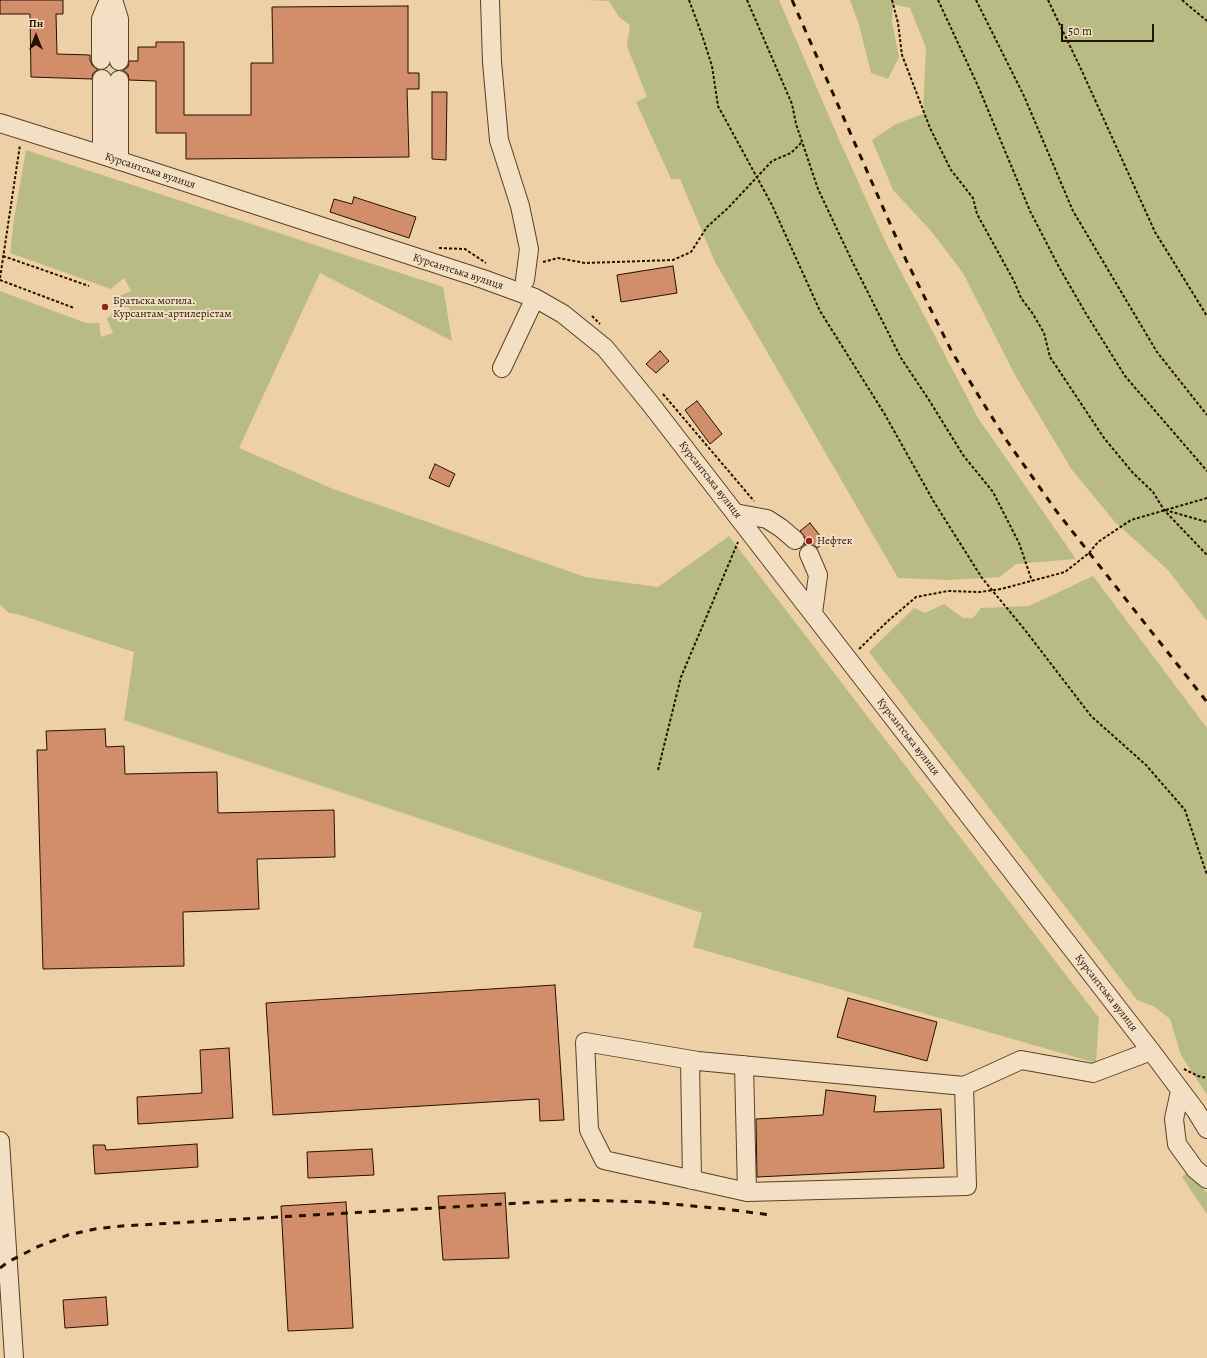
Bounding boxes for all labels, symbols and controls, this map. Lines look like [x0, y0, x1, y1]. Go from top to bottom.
north arrow [16, 16, 56, 56]
text: Пн [29, 16, 43, 31]
scale bar [1063, 16, 1156, 42]
text: 50 m [1068, 23, 1092, 39]
street label: Курсантська вулиця [103, 150, 197, 192]
street label: Курсантська вулиця [411, 251, 505, 293]
place label: Братьска могила. Курсантам-артилерістам [113, 294, 232, 320]
marker: Братьска могила. Курсантам-артилерістам [100, 302, 110, 312]
street label: Курсантська вулиця [676, 439, 744, 521]
place label: Нефтек [817, 534, 852, 548]
marker: Нефтек [804, 536, 814, 546]
street label: Курсантська вулиця [874, 696, 942, 778]
street label: Курсантська вулиця [1072, 952, 1140, 1034]

